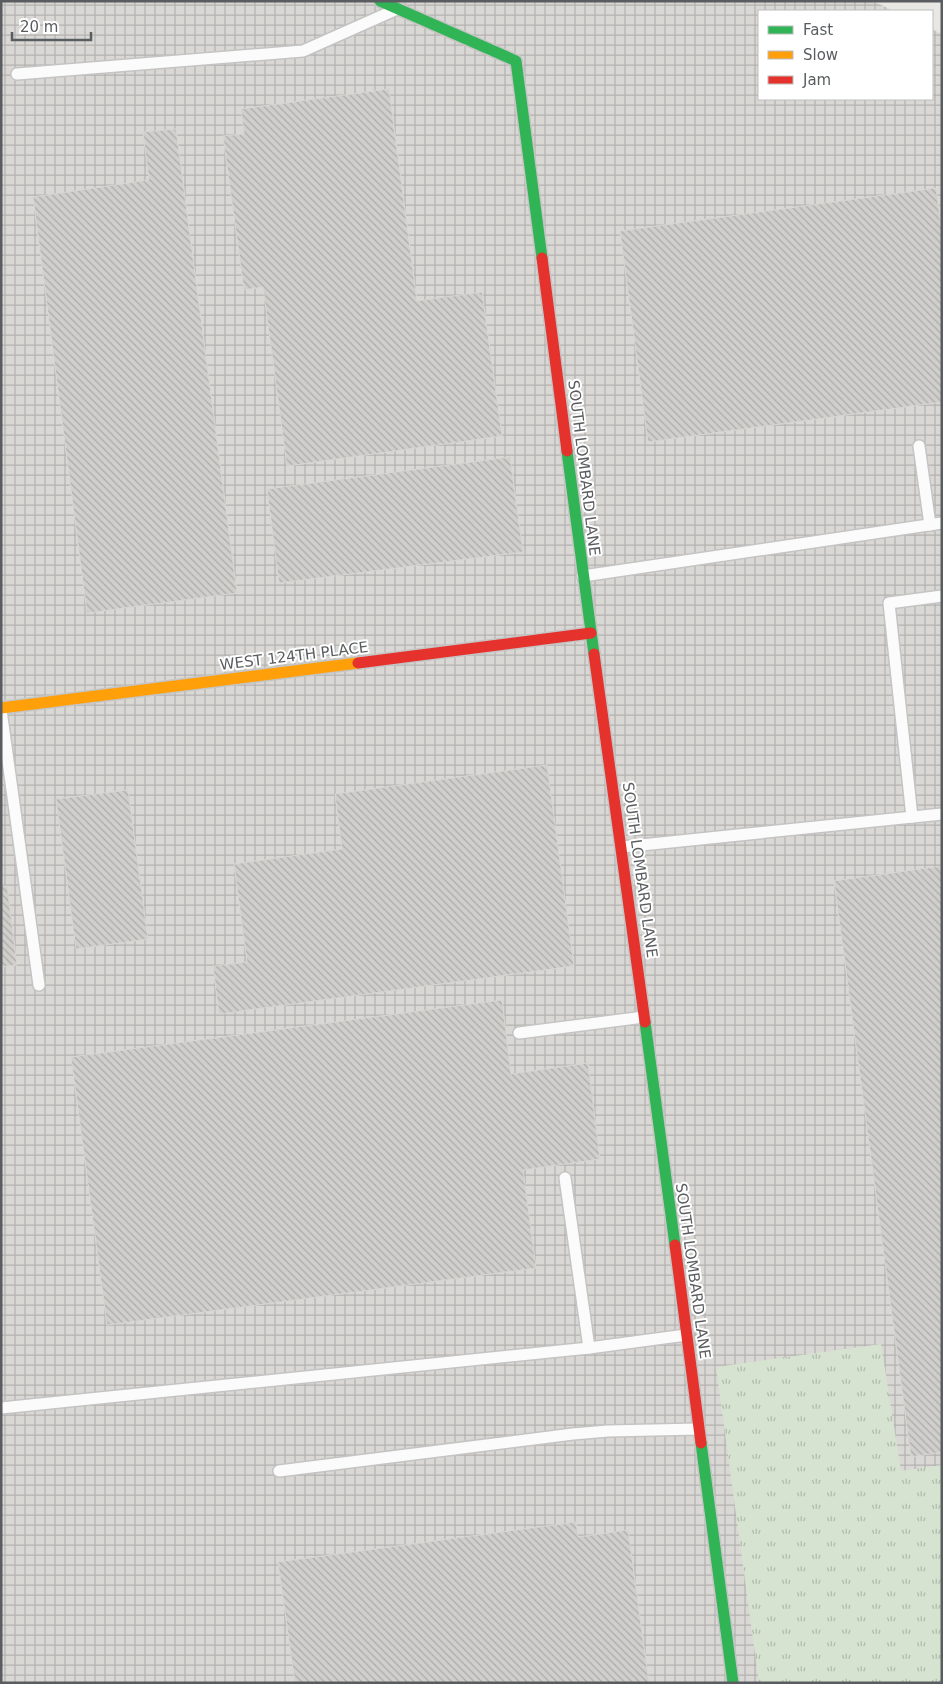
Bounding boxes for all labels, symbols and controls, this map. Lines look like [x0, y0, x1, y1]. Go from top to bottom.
scale bar [12, 10, 91, 42]
legend [758, 10, 933, 100]
text: 20 m [20, 18, 58, 36]
text: Fast [803, 21, 833, 39]
text: Slow [803, 46, 838, 64]
text: Jam [802, 71, 831, 89]
street label: SOUTH LOMBARD LANE [564, 379, 604, 557]
street label: WEST 124TH PLACE [219, 638, 369, 674]
street label: SOUTH LOMBARD LANE [619, 781, 661, 959]
street label: SOUTH LOMBARD LANE [672, 1182, 714, 1360]

